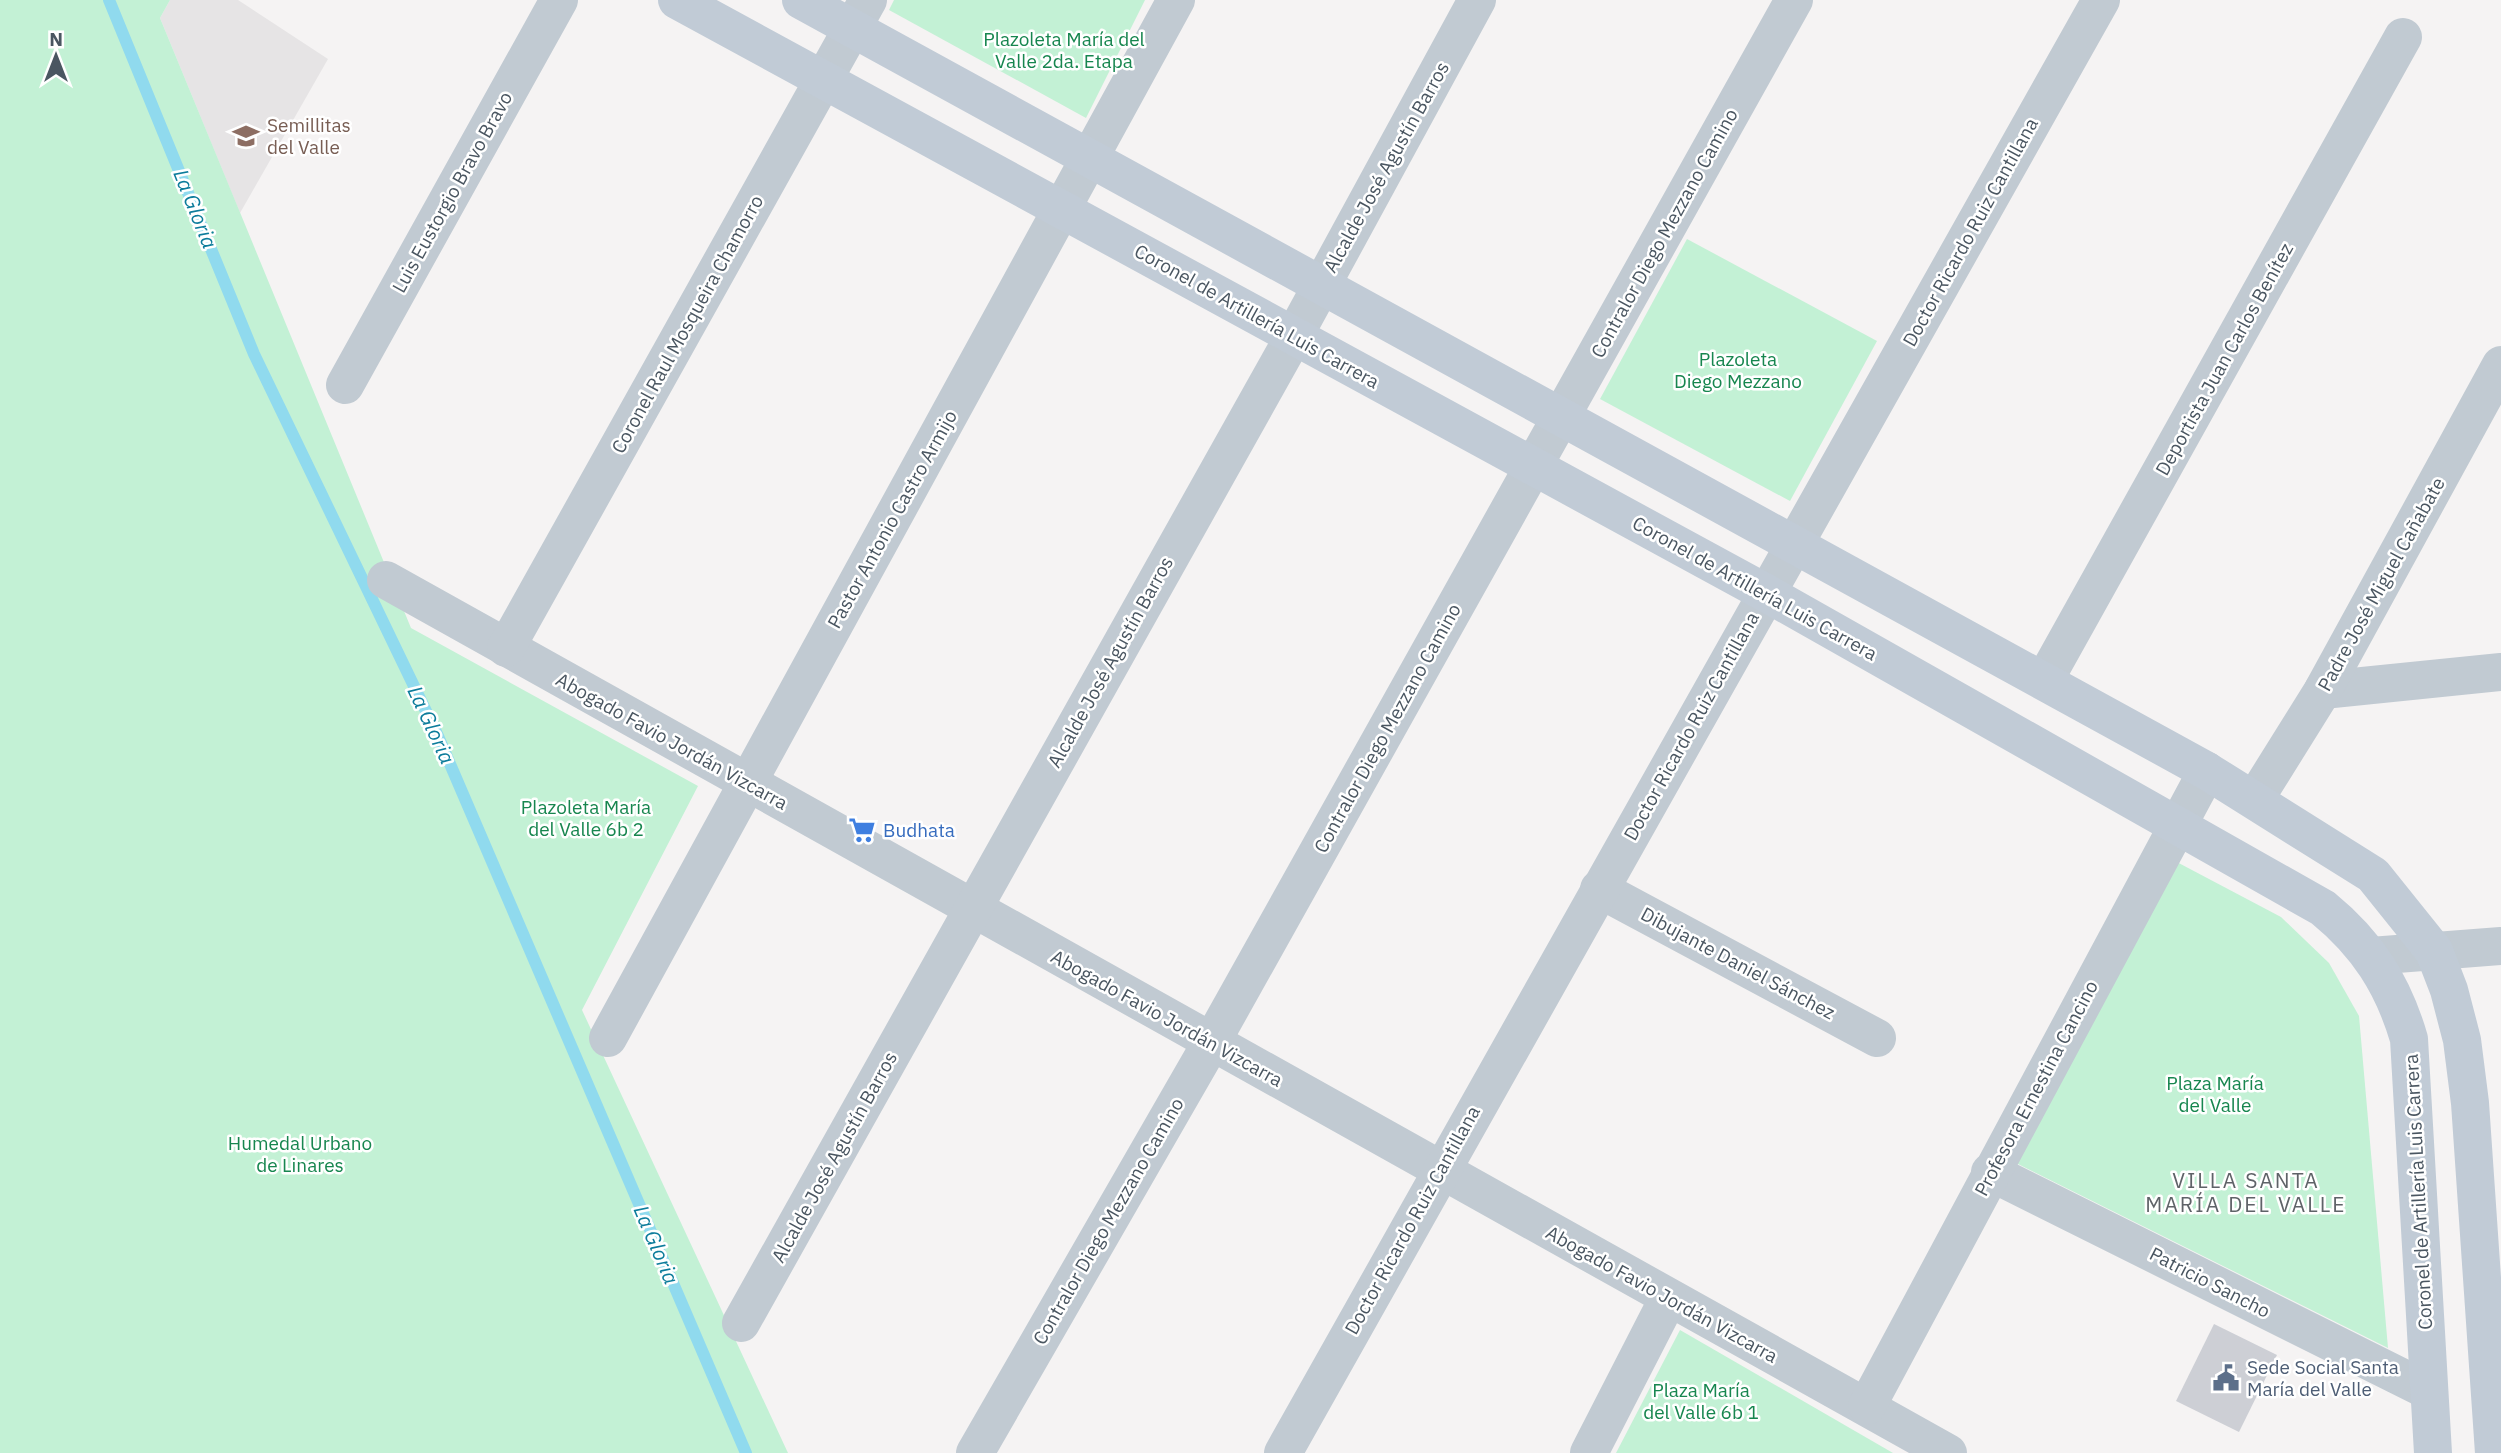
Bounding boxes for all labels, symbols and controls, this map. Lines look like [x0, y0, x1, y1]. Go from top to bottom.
north arrow [21, 21, 91, 91]
text: N [49, 27, 63, 51]
park label: Plazoleta María del Valle 2da. Etapa [983, 27, 1145, 73]
street label: Alcalde José Agustín Barros [1318, 57, 1454, 277]
street label: Luis Eustorgio Bravo Bravo [387, 87, 517, 297]
street label: Contralor Diego Mezzano Camino [1585, 104, 1743, 362]
place label: Semillitas del Valle [267, 113, 351, 159]
street label: Doctor Ricardo Ruiz Cantillana [1897, 113, 2043, 351]
school or university icon: Semillitas del Valle [231, 121, 261, 151]
water label: La Gloria [167, 165, 225, 253]
street label: Coronel Raul Mosqueira Chamorro [606, 191, 768, 457]
street label: Deportista Juan Carlos Benítez [2150, 238, 2298, 479]
street label: Coronel de Artillería Luis Carrera [1130, 239, 1384, 393]
park label: Plazoleta Diego Mezzano [1674, 347, 1802, 393]
street label: Pastor Antonio Castro Armijo [822, 406, 962, 632]
street label: Padre José Miguel Cañabate [2312, 473, 2450, 695]
street label: Coronel de Artillería Luis Carrera [1628, 511, 1882, 665]
street label: Alcalde José Agustín Barros [1042, 552, 1178, 772]
street label: Contralor Diego Mezzano Camino [1308, 599, 1466, 857]
street label: Doctor Ricardo Ruiz Cantillana [1618, 607, 1764, 845]
street label: Abogado Favio Jordán Vizcarra [552, 667, 792, 815]
water label: La Gloria [402, 681, 462, 768]
park label: Plazoleta María del Valle 6b 2 [521, 795, 651, 841]
supermarket icon: Budhata [847, 815, 877, 845]
place label: Budhata [883, 818, 955, 842]
street label: Dibujante Daniel Sánchez [1637, 902, 1839, 1025]
street label: Abogado Favio Jordán Vizcarra [1047, 944, 1287, 1092]
street label: Profesora Ernestina Cancino [1969, 976, 2103, 1200]
street label: Alcalde José Agustín Barros [766, 1047, 902, 1267]
street label: Coronel de Artillería Luis Carrera [2399, 1053, 2437, 1331]
park label: Plaza María del Valle [2166, 1071, 2264, 1117]
street label: Contralor Diego Mezzano Camino [1027, 1093, 1189, 1349]
street label: Doctor Ricardo Ruiz Cantillana [1339, 1101, 1485, 1339]
park label: Humedal Urbano de Linares [228, 1131, 372, 1177]
district label: VILLA SANTA MARÍA DEL VALLE [2145, 1166, 2347, 1218]
water label: La Gloria [628, 1201, 686, 1288]
street label: Abogado Favio Jordán Vizcarra [1542, 1220, 1782, 1368]
street label: Patricio Sancho [2146, 1241, 2274, 1323]
place label: Sede Social Santa María del Valle [2247, 1355, 2399, 1401]
public building icon: Sede Social Santa María del Valle [2211, 1363, 2241, 1393]
park label: Plaza María del Valle 6b 1 [1643, 1378, 1759, 1424]

